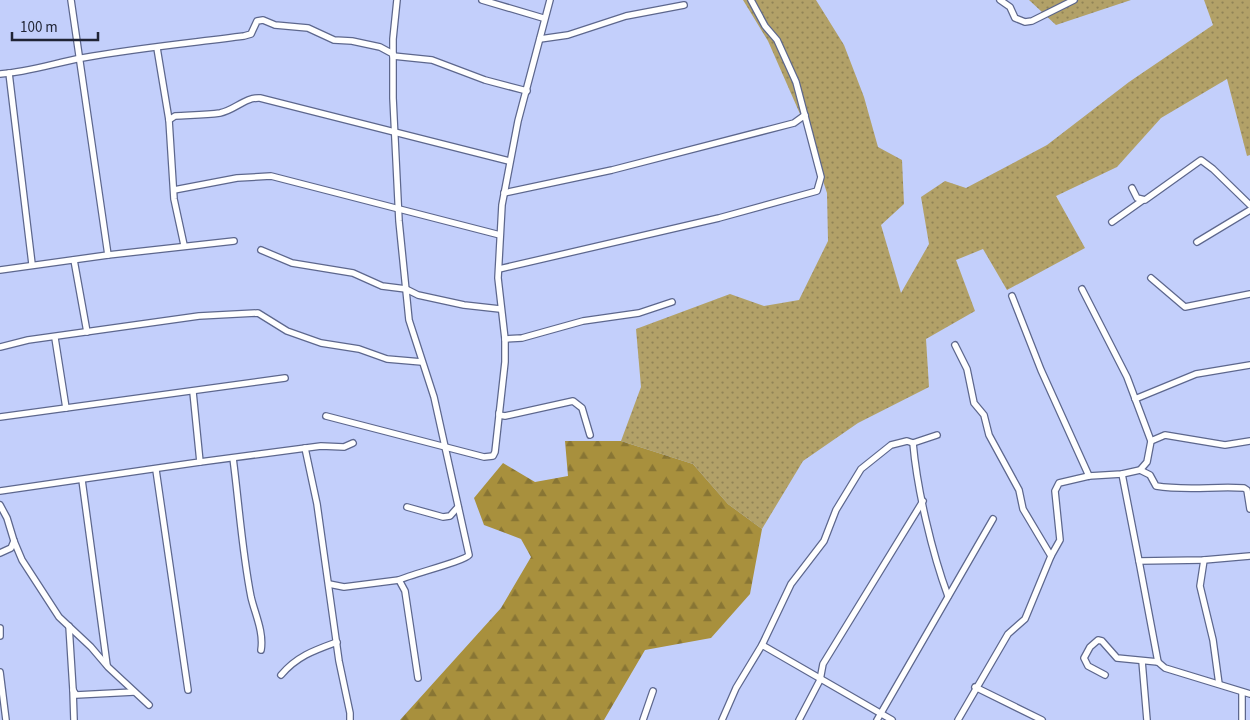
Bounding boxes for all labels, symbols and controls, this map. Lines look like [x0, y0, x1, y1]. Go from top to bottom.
scale bar [12, 10, 99, 42]
text: 100 m [20, 17, 58, 38]

